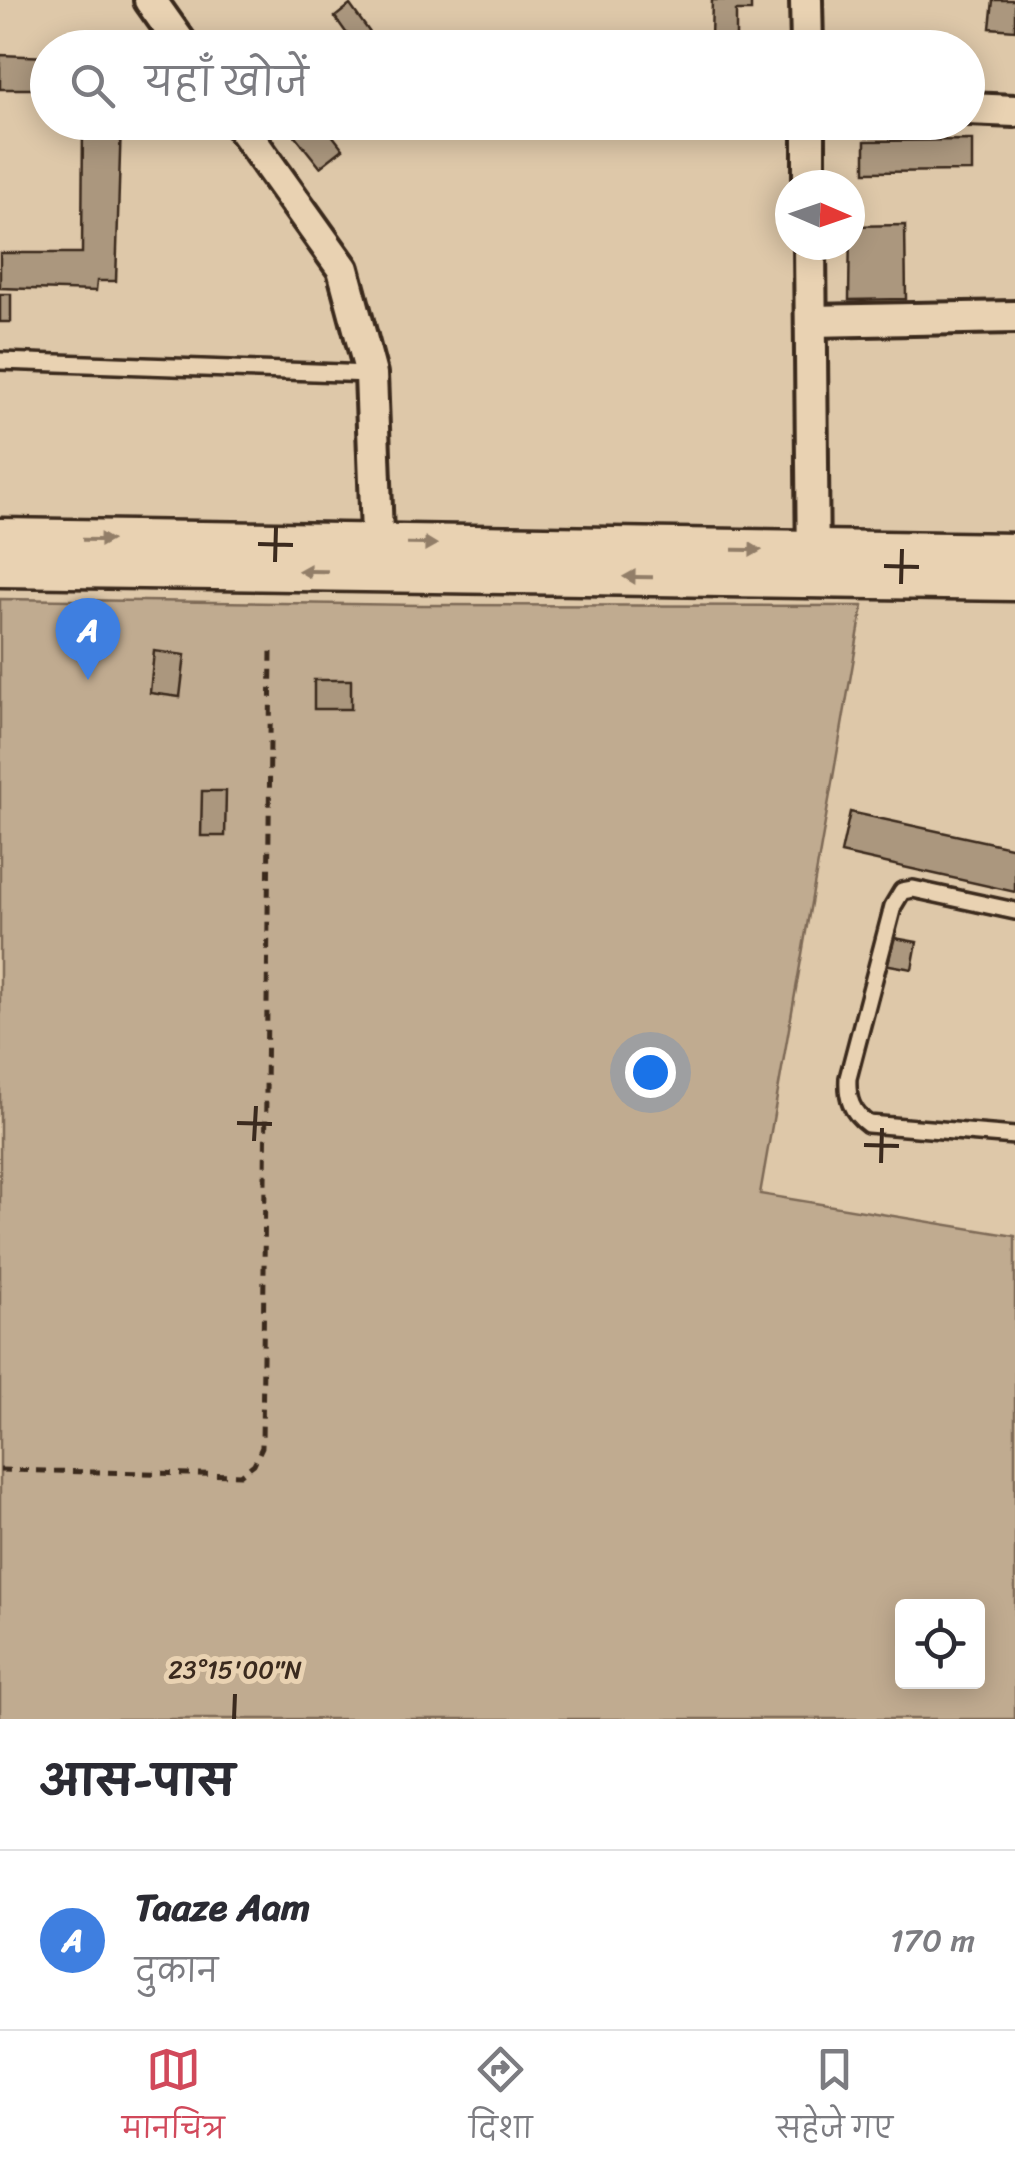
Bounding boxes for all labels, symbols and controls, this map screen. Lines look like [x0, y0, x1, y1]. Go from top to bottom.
search box [30, 30, 985, 140]
text: यहाँ खोजें [145, 49, 308, 116]
icon: search [65, 58, 120, 113]
north arrow [775, 170, 865, 260]
one-way arrow [82, 532, 114, 548]
one-way arrow [407, 537, 439, 553]
one-way arrow [732, 542, 764, 558]
one-way arrow [296, 563, 328, 579]
one-way arrow [621, 568, 653, 584]
pin: A [56, 598, 120, 680]
your location [625, 1047, 676, 1098]
map controls [895, 1599, 985, 1689]
button: locate [895, 1599, 985, 1689]
text: 23°15'00"N [168, 1647, 302, 1692]
text: आस-पास [40, 1744, 235, 1818]
text: Taaze Aam [135, 1874, 310, 1941]
text: A [62, 1912, 83, 1969]
text: 170 m [890, 1912, 975, 1969]
text: दुकान [135, 1943, 218, 2000]
tab: मानचित्र [122, 2042, 225, 2159]
tab: दिशा [469, 2042, 532, 2159]
tab: सहेजे गए [777, 2042, 893, 2159]

